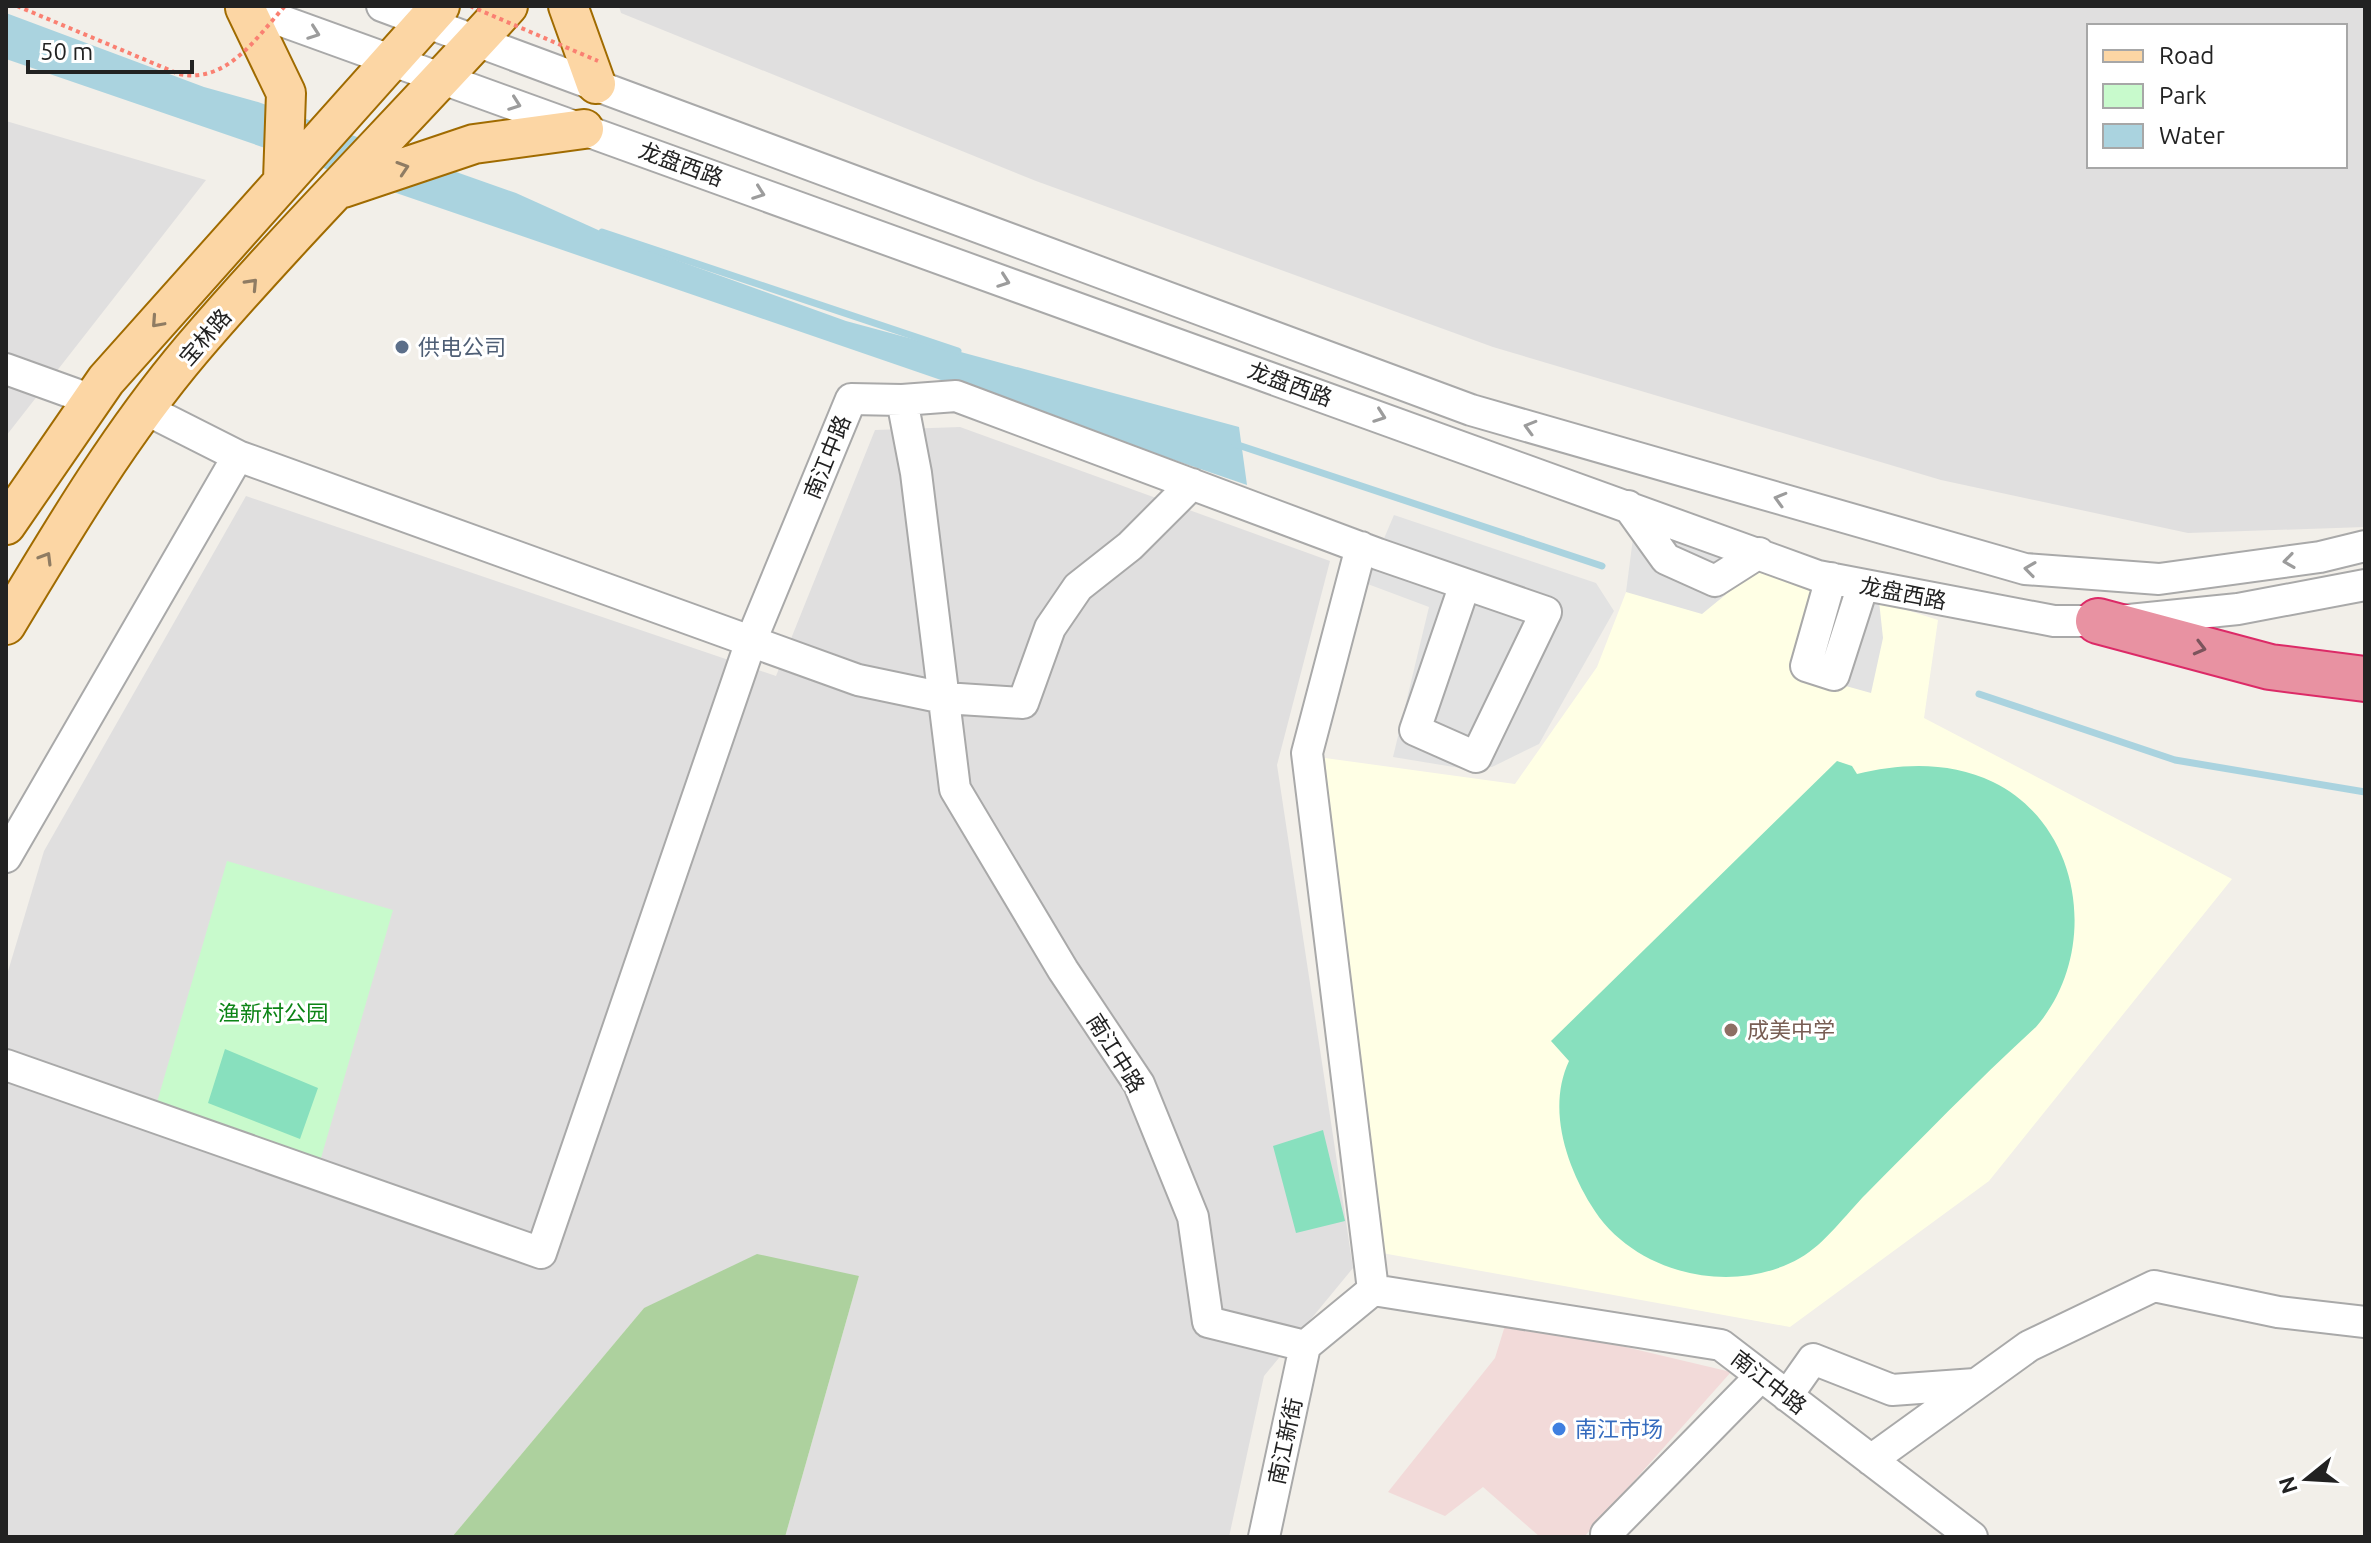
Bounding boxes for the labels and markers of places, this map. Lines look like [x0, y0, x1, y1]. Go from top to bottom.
place label: 供电公司 [418, 334, 506, 359]
marker: 供电公司 [393, 338, 411, 356]
place label: 成美中学 [1747, 1017, 1835, 1042]
marker: 成美中学 [1722, 1021, 1740, 1039]
place label: 南江市场 [1575, 1416, 1663, 1441]
marker: 南江市场 [1550, 1420, 1568, 1438]

